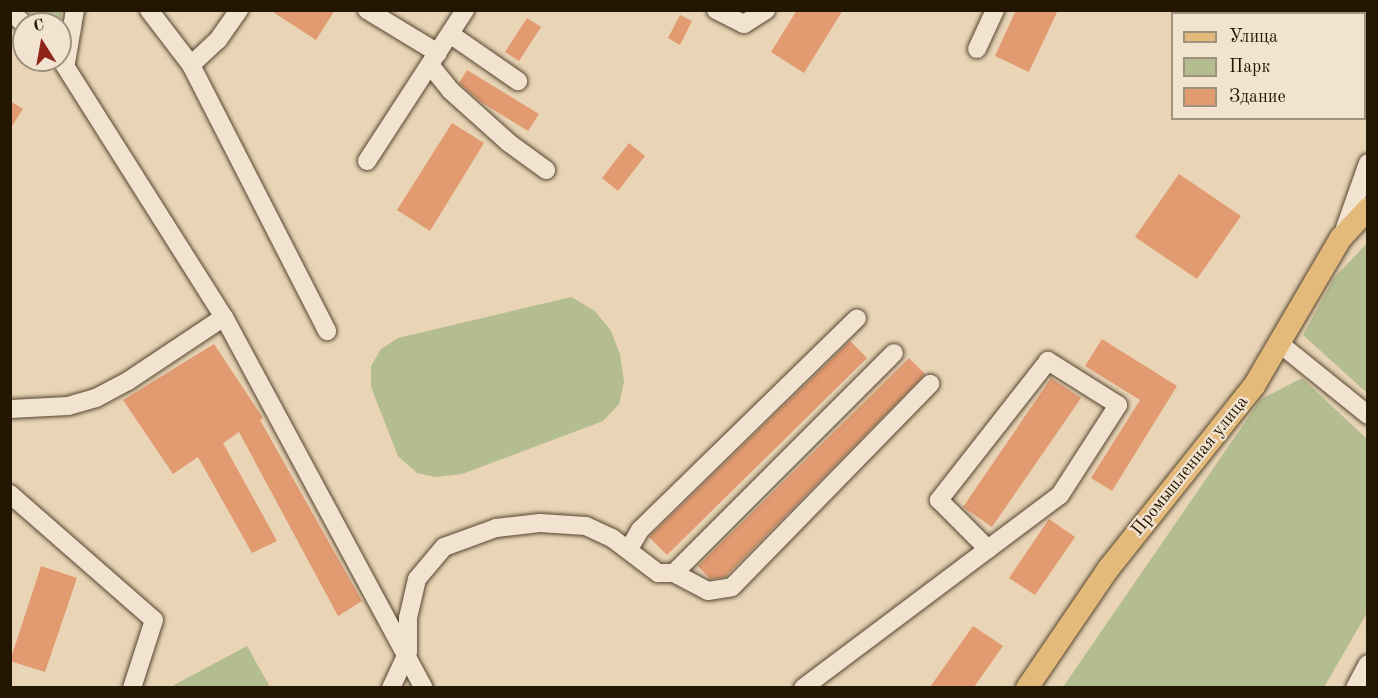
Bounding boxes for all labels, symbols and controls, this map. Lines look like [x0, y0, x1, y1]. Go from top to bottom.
north arrow [12, 12, 72, 72]
legend [1171, 12, 1366, 120]
text: С [32, 17, 46, 35]
text: Улица [1229, 28, 1278, 46]
text: Парк [1229, 58, 1270, 76]
text: Здание [1229, 88, 1286, 106]
street label: Промышленная улица [1127, 392, 1253, 540]

